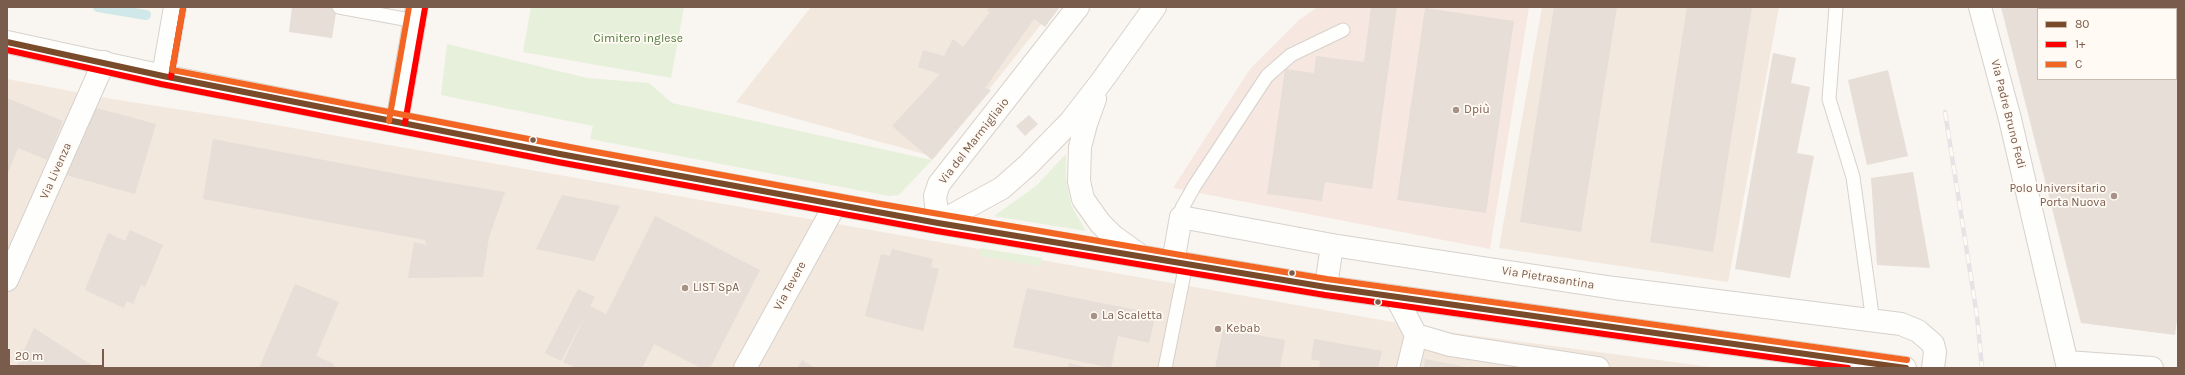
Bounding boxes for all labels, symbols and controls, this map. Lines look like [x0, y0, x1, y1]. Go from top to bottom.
legend [2037, 8, 2177, 80]
text: 80 [2075, 17, 2090, 31]
park label: Cimitero inglese [593, 32, 683, 46]
text: 1+ [2075, 37, 2085, 51]
text: C [2075, 57, 2082, 71]
street label: Via Padre Bruno Fedi [1987, 58, 2029, 170]
street label: Via del Marmigliaio [936, 95, 1012, 187]
place label: Dpiù [1464, 103, 1490, 117]
marker: Dpiù [1451, 105, 1461, 115]
unlabelled marker [528, 135, 538, 145]
street label: Via Livenza [37, 140, 75, 202]
place label: Polo Universitario Porta Nuova [2009, 182, 2106, 210]
marker: Polo Universitario Porta Nuova [2109, 191, 2119, 201]
street label: Via Tevere [771, 259, 809, 313]
street label: Via Pietrasantina [1501, 264, 1595, 292]
unlabelled marker [1287, 268, 1297, 278]
place label: LIST SpA [693, 281, 739, 295]
marker: LIST SpA [680, 283, 690, 293]
unlabelled marker [1373, 297, 1383, 307]
place label: La Scaletta [1102, 309, 1162, 323]
marker: La Scaletta [1089, 311, 1099, 321]
place label: Kebab [1226, 322, 1260, 336]
marker: Kebab [1213, 324, 1223, 334]
scale bar [10, 341, 106, 367]
text: 20 m [15, 349, 43, 363]

